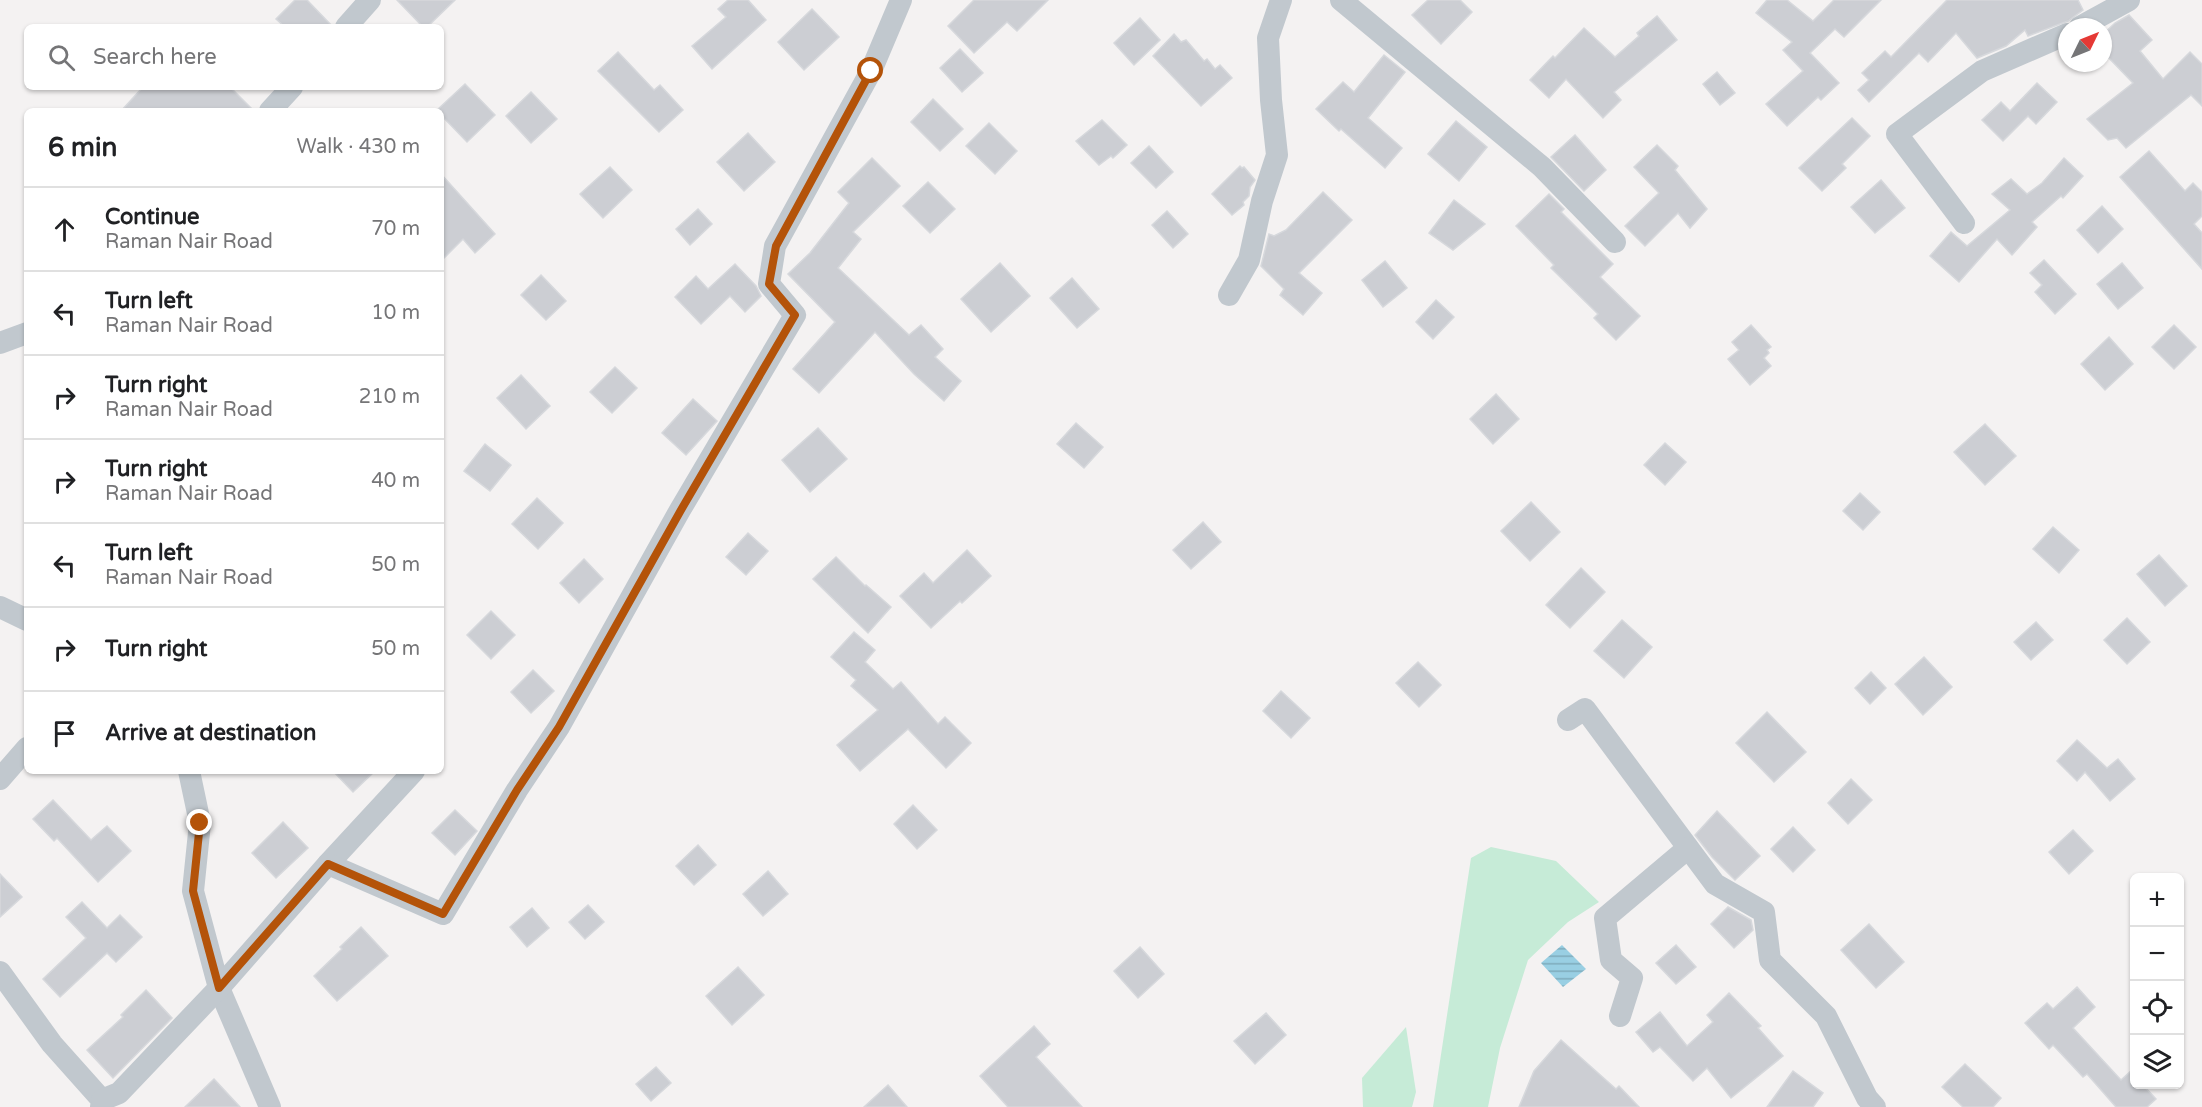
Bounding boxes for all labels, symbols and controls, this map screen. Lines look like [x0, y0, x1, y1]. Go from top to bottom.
north arrow [2058, 18, 2112, 72]
search box [24, 24, 444, 90]
icon: search [45, 41, 78, 74]
text: Search here [93, 44, 217, 70]
route start [857, 57, 883, 83]
text: 6 min [48, 132, 117, 163]
text: Walk · 430 m [297, 135, 420, 159]
text: Continue [105, 204, 200, 230]
icon: ahead [48, 213, 81, 246]
text: 70 m [371, 217, 420, 241]
text: Raman Nair Road [105, 230, 273, 254]
text: Turn left [105, 288, 193, 314]
icon: left [48, 297, 81, 330]
text: 10 m [371, 301, 420, 325]
text: Raman Nair Road [105, 314, 273, 338]
text: Turn right [105, 372, 207, 398]
icon: right [48, 381, 81, 414]
text: 210 m [359, 385, 420, 409]
text: Raman Nair Road [105, 398, 273, 422]
text: Turn right [105, 456, 207, 482]
icon: right [48, 465, 81, 498]
text: 40 m [371, 469, 420, 493]
text: Raman Nair Road [105, 482, 273, 506]
text: Turn left [105, 540, 193, 566]
icon: left [48, 549, 81, 582]
text: 50 m [371, 553, 420, 577]
text: Raman Nair Road [105, 566, 273, 590]
icon: right [48, 633, 81, 666]
text: Turn right [105, 636, 207, 662]
text: 50 m [371, 637, 420, 661]
icon: arrive [48, 717, 81, 750]
text: Arrive at destination [105, 720, 316, 746]
route end [186, 809, 212, 835]
map controls [2130, 873, 2184, 1089]
button: + [2130, 873, 2184, 927]
button: − [2130, 927, 2184, 981]
button: locate [2130, 981, 2184, 1035]
button: layers [2130, 1035, 2184, 1089]

